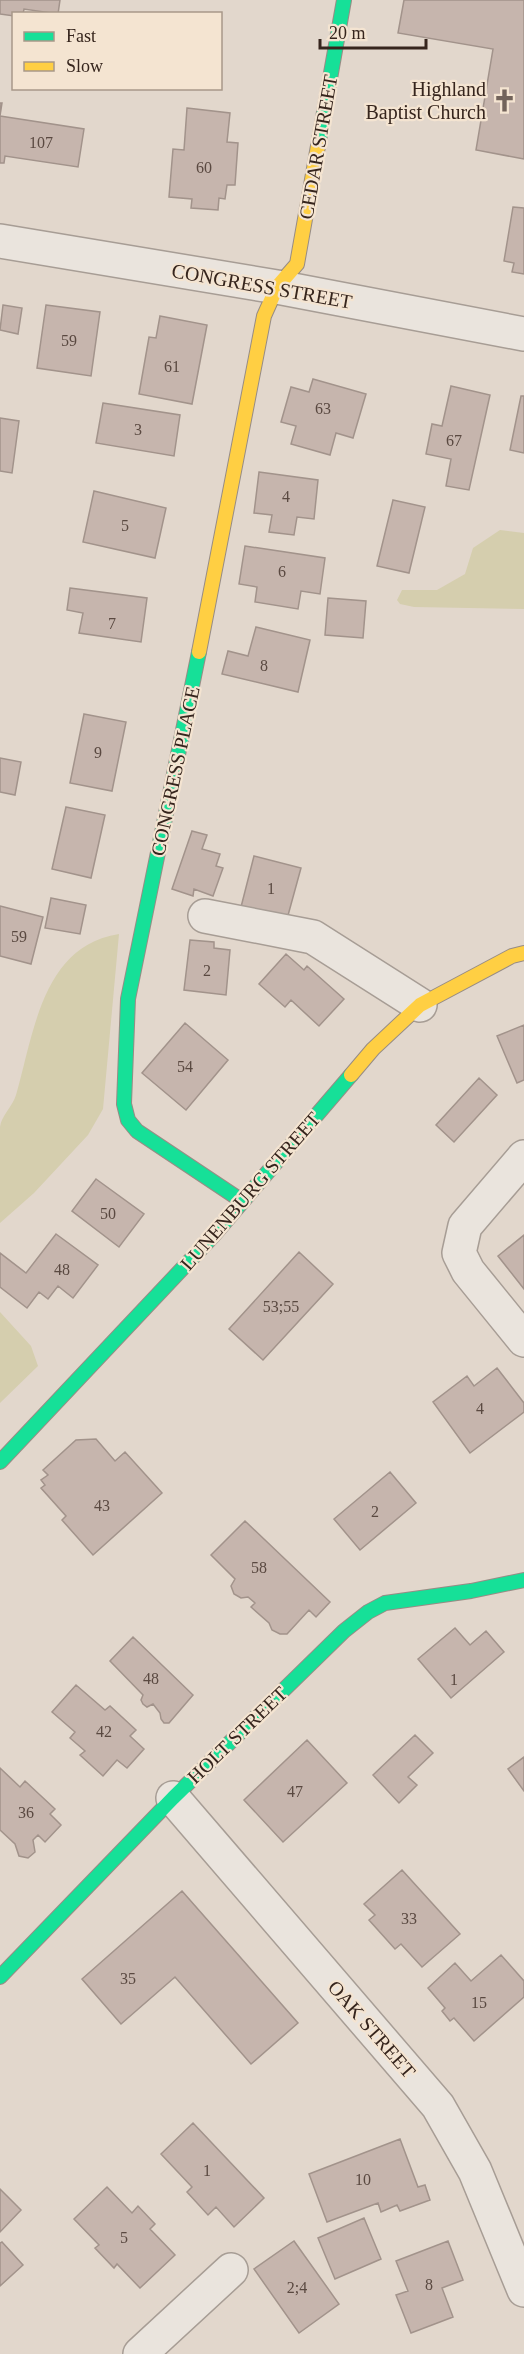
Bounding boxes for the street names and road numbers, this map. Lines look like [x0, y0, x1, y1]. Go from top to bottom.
street label: CEDAR STREET [294, 73, 342, 221]
street label: CONGRESS STREET [170, 259, 354, 313]
street label: CONGRESS PLACE [146, 684, 204, 858]
street label: LUNENBURG STREET [176, 1108, 324, 1274]
street label: HOLT STREET [183, 1682, 291, 1788]
street label: OAK STREET [324, 1976, 420, 2082]

